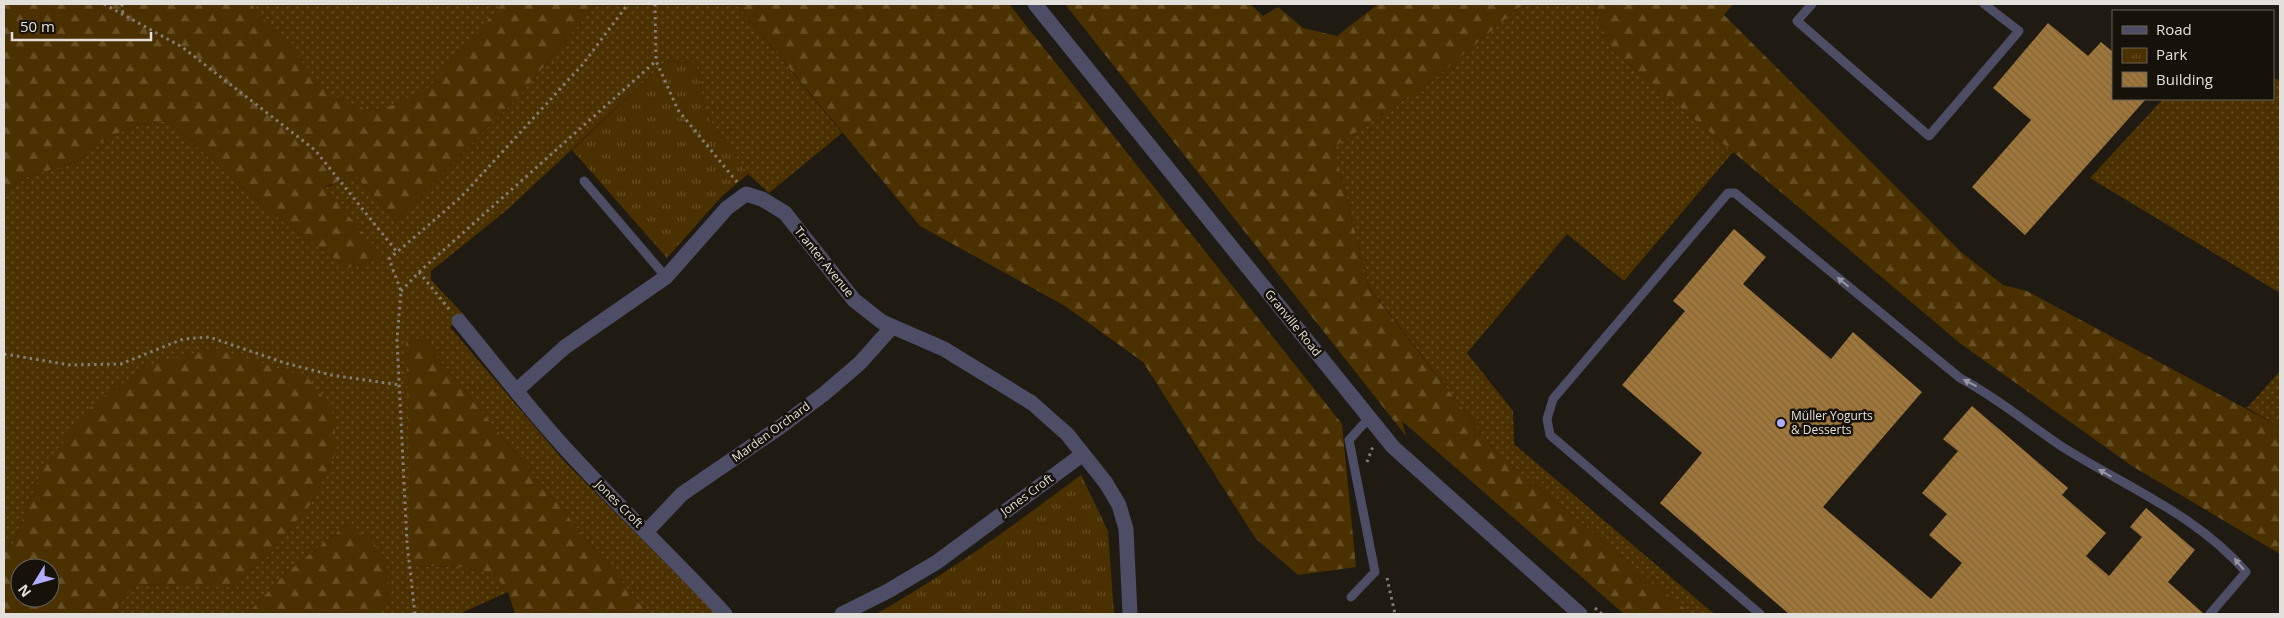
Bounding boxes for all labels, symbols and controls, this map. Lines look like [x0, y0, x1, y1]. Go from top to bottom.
scale bar [12, 10, 151, 42]
legend [2112, 10, 2274, 100]
text: 50 m [20, 16, 55, 36]
text: Road [2156, 19, 2192, 39]
text: Park [2156, 44, 2187, 64]
text: Building [2156, 69, 2213, 89]
street label: Tranter Avenue [791, 223, 858, 301]
one-way arrow [1837, 276, 1850, 287]
street label: Granville Road [1261, 286, 1326, 360]
one-way arrow [1963, 379, 1977, 387]
street label: Marden Orchard [728, 397, 813, 466]
place label: Müller Yogurts & Desserts [1791, 407, 1873, 438]
marker: Müller Yogurts & Desserts [1775, 417, 1787, 429]
one-way arrow [2099, 468, 2112, 477]
street label: Jones Croft [996, 470, 1057, 520]
street label: Jones Croft [591, 475, 647, 531]
one-way arrow [2233, 557, 2244, 570]
north arrow [10, 558, 60, 608]
text: N [13, 581, 35, 601]

